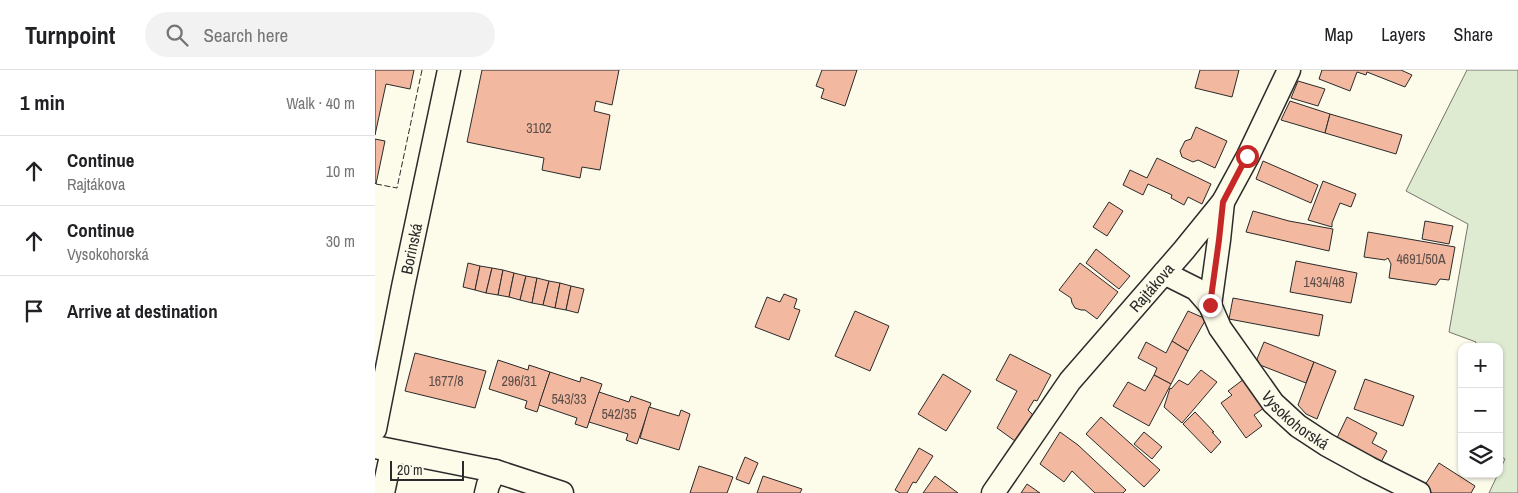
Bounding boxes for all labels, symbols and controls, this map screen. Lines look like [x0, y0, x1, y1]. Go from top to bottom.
search box [145, 12, 495, 57]
text: Turnpoint [25, 19, 115, 51]
icon: search [163, 21, 191, 49]
text: Search here [203, 22, 288, 48]
text: Map [1325, 22, 1353, 47]
text: Layers [1381, 22, 1426, 47]
text: Share [1454, 22, 1493, 47]
text: 1 min [20, 88, 65, 117]
text: Walk · 40 m [286, 92, 355, 114]
house number: 3102 [526, 119, 552, 137]
route start [1236, 145, 1259, 168]
text: Continue [67, 147, 135, 173]
icon: ahead [20, 157, 48, 185]
text: 10 m [326, 160, 355, 182]
text: Rajtákova [67, 173, 125, 195]
text: Continue [67, 217, 135, 243]
street label: Borinská [395, 220, 427, 276]
icon: ahead [20, 227, 48, 255]
text: 30 m [326, 230, 355, 252]
text: Vysokohorská [67, 243, 149, 265]
house number: 4691/50A [1396, 250, 1446, 268]
street label: Rajtákova [1124, 258, 1179, 317]
house number: 1434/48 [1303, 273, 1345, 291]
route end [1199, 294, 1222, 317]
icon: arrive [20, 297, 48, 325]
text: Arrive at destination [67, 298, 218, 324]
map controls [1458, 343, 1503, 478]
button: + [1458, 343, 1503, 388]
house number: 1677/8 [428, 372, 464, 390]
house number: 296/31 [501, 372, 537, 390]
street label: Vysokohorská [1257, 386, 1334, 455]
button: − [1458, 388, 1503, 433]
house number: 543/33 [551, 390, 587, 408]
house number: 542/35 [601, 405, 637, 423]
button: layers [1458, 433, 1503, 478]
scale bar [390, 458, 464, 481]
text: 20 m [397, 461, 423, 479]

